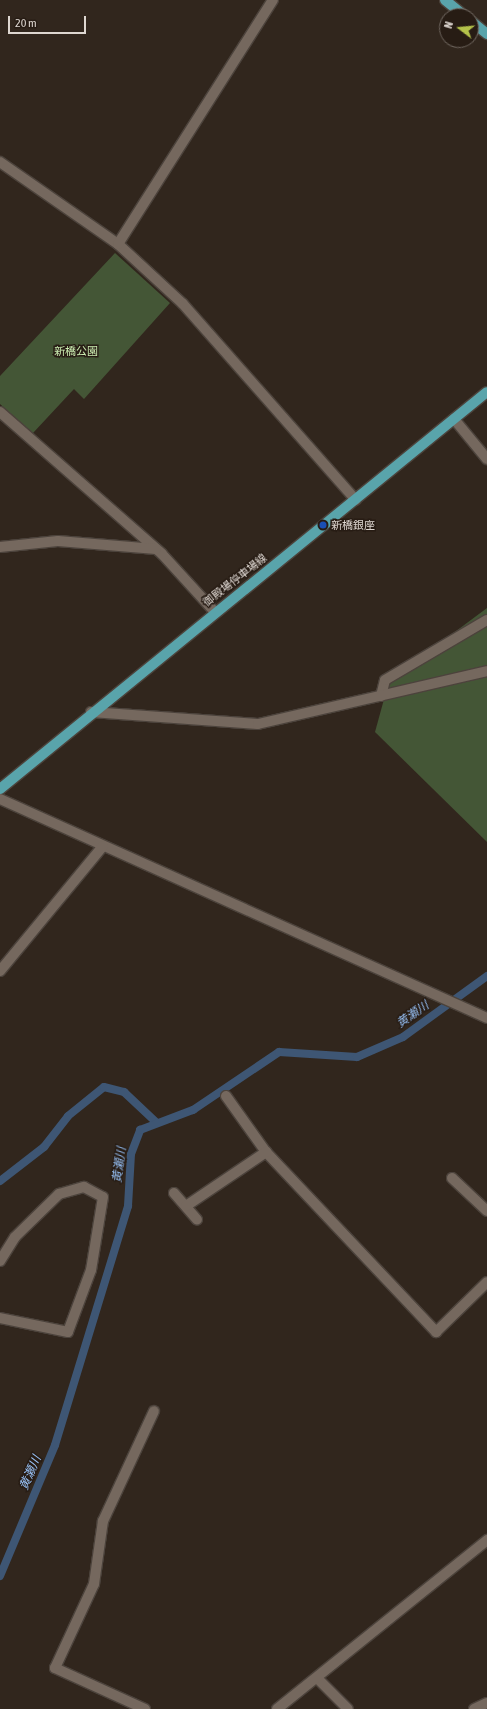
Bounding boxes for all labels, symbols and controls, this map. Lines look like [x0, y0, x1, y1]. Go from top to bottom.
scale bar [10, 8, 88, 34]
north arrow [439, 8, 479, 48]
text: 20 m [15, 16, 37, 30]
text: N [442, 20, 455, 30]
park label: 新橋公園 [54, 344, 98, 358]
place label: 新橋銀座 [331, 518, 375, 532]
marker: 新橋銀座 [318, 520, 328, 530]
street label: 御殿場停車場線 [201, 551, 269, 609]
water label: 黄瀬川 [394, 999, 432, 1031]
water label: 黄瀬川 [110, 1146, 130, 1184]
water label: 黄瀬川 [17, 1454, 45, 1492]

